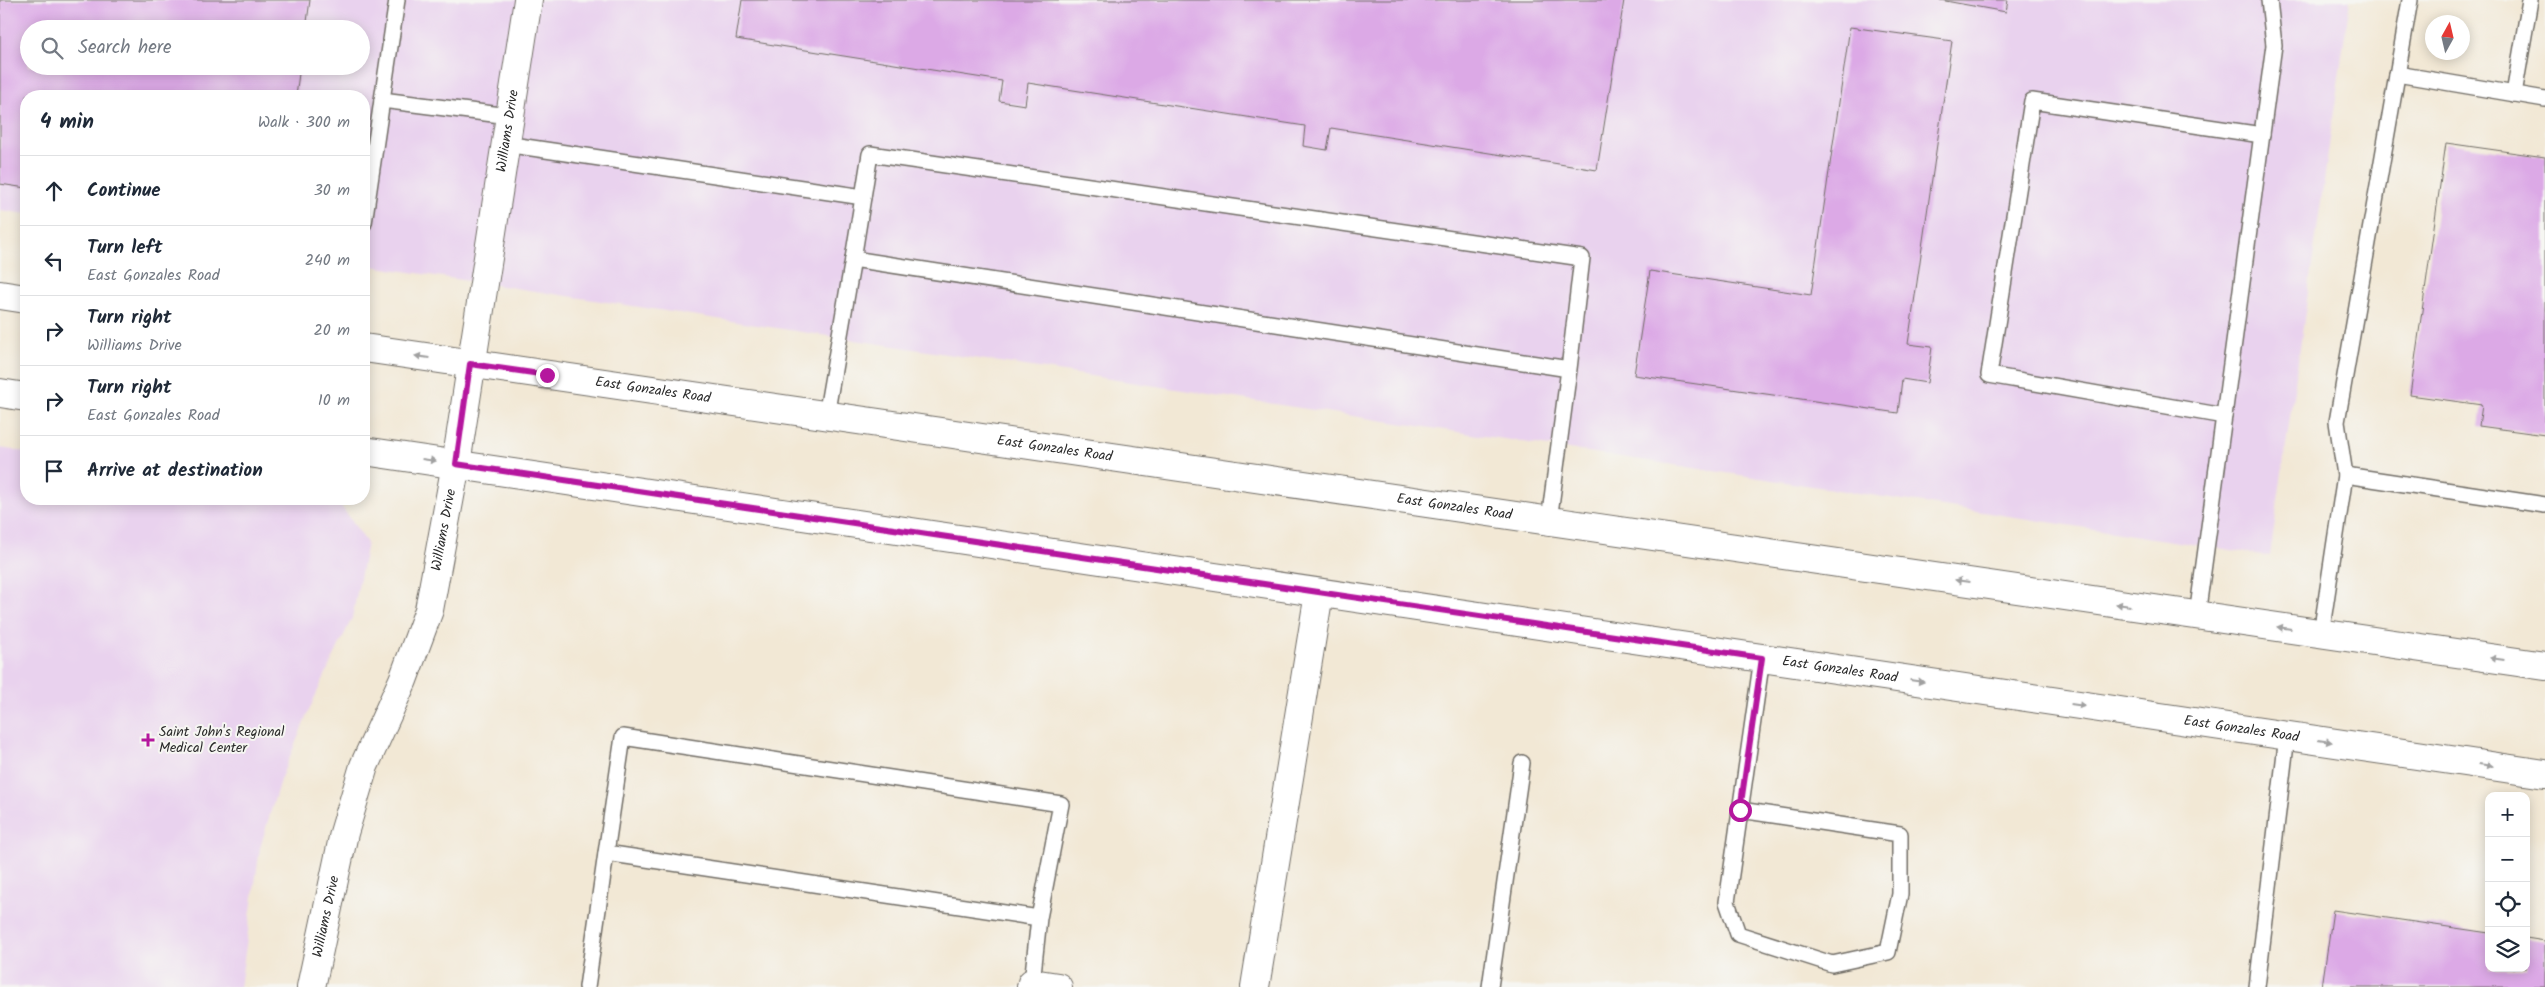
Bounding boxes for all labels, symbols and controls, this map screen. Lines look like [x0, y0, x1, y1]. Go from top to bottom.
north arrow [2425, 15, 2470, 60]
search box [20, 20, 370, 75]
text: Search here [78, 33, 172, 63]
icon: search [38, 34, 66, 62]
street label: Williams Drive [490, 88, 525, 174]
text: 4 min [40, 106, 94, 139]
text: Walk · 300 m [258, 110, 350, 135]
text: Continue [87, 176, 160, 206]
icon: ahead [40, 177, 68, 205]
text: 30 m [314, 178, 350, 203]
text: Turn left [87, 233, 162, 263]
icon: left [40, 247, 68, 275]
text: 240 m [305, 248, 350, 273]
text: East Gonzales Road [87, 263, 220, 288]
text: Turn right [87, 303, 172, 333]
icon: right [40, 317, 68, 345]
text: 20 m [314, 318, 350, 343]
text: Williams Drive [87, 333, 182, 358]
one-way arrow [414, 353, 430, 361]
route end [536, 364, 559, 387]
street label: East Gonzales Road [594, 371, 713, 410]
text: Turn right [87, 373, 172, 403]
icon: right [40, 387, 68, 415]
text: 10 m [318, 388, 350, 413]
text: East Gonzales Road [87, 403, 220, 428]
street label: East Gonzales Road [996, 429, 1115, 468]
text: Arrive at destination [87, 456, 263, 486]
one-way arrow [421, 456, 437, 464]
icon: arrive [40, 457, 68, 485]
street label: Williams Drive [425, 486, 462, 573]
street label: East Gonzales Road [1395, 488, 1515, 526]
one-way arrow [1954, 577, 1970, 585]
one-way arrow [2115, 601, 2131, 609]
one-way arrow [2276, 624, 2292, 632]
street label: East Gonzales Road [1781, 650, 1900, 689]
one-way arrow [2488, 655, 2504, 663]
one-way arrow [1909, 677, 1925, 685]
one-way arrow [2070, 701, 2086, 709]
street label: East Gonzales Road [2182, 710, 2302, 749]
place label: Saint John's Regional Medical Center [159, 721, 285, 759]
marker: Saint John's Regional Medical Center [141, 733, 155, 747]
one-way arrow [2317, 737, 2333, 745]
one-way arrow [2478, 761, 2494, 769]
map controls [2485, 792, 2530, 972]
button: + [2485, 792, 2530, 837]
route start [1729, 799, 1752, 822]
button: − [2485, 837, 2530, 882]
street label: Williams Drive [307, 873, 346, 960]
button: locate [2485, 882, 2530, 927]
button: layers [2485, 927, 2530, 972]

